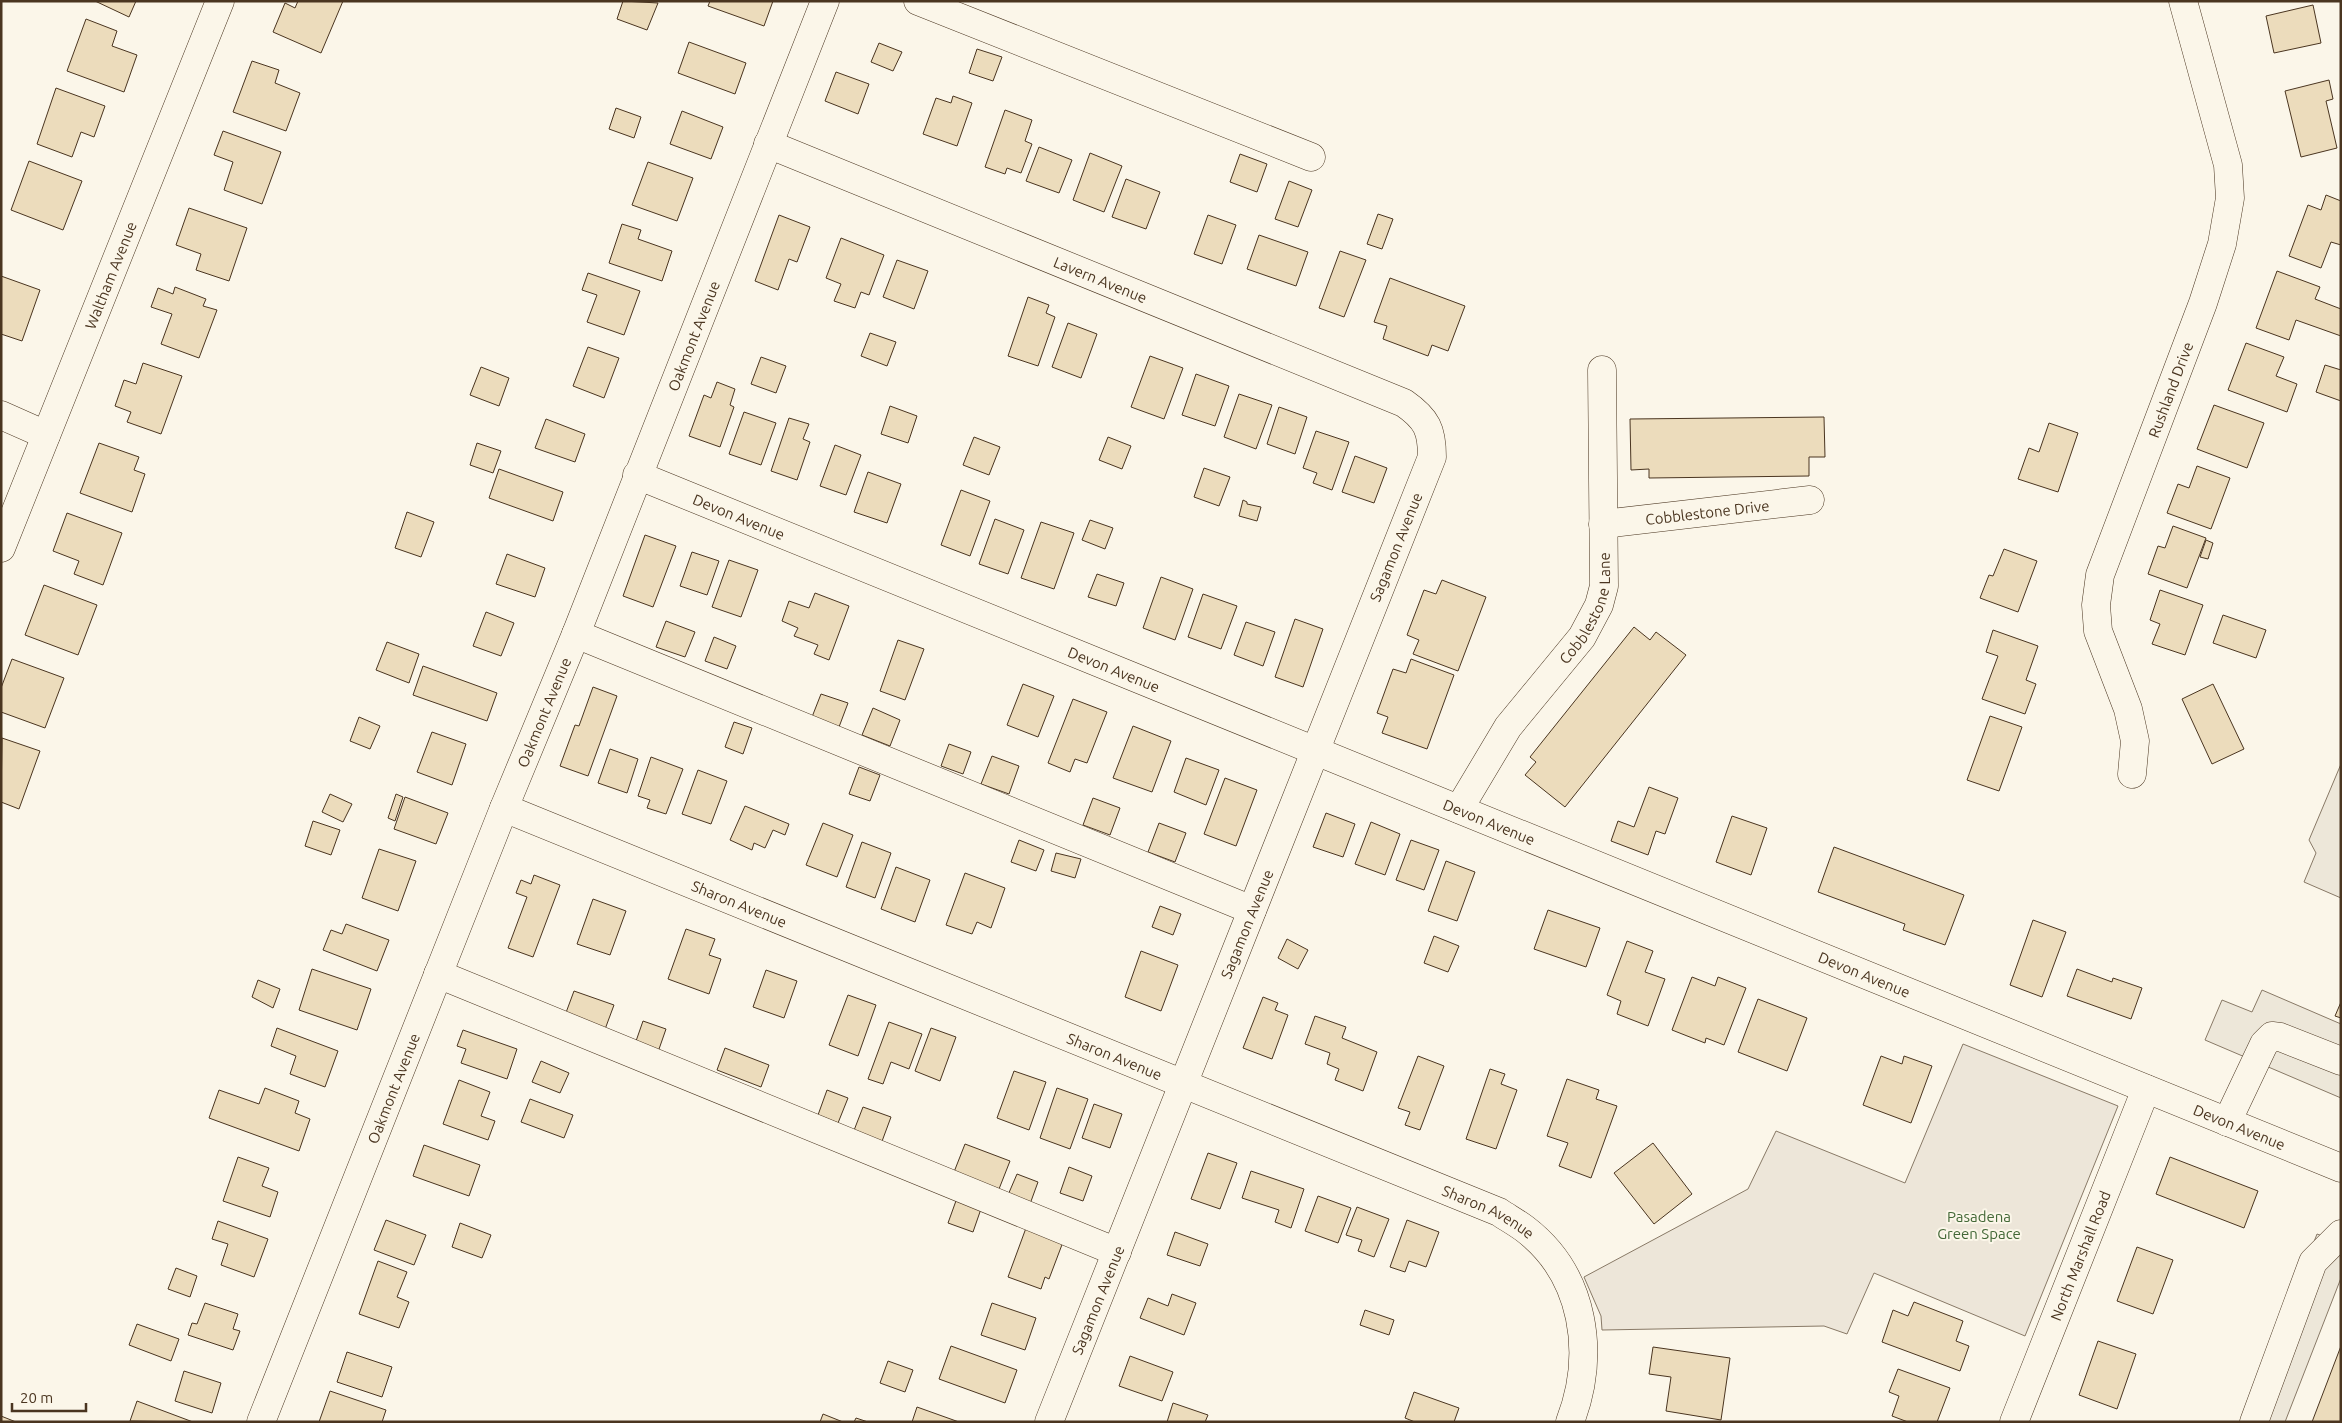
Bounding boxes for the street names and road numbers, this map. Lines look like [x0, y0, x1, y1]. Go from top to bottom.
street label: Waltham Avenue [81, 219, 139, 331]
street label: Lavern Avenue [1051, 253, 1150, 306]
street label: Oakmont Avenue [664, 278, 723, 394]
street label: Rushland Drive [2144, 339, 2196, 440]
street label: Devon Avenue [691, 490, 787, 543]
street label: Sagamon Avenue [1366, 490, 1426, 604]
street label: Cobblestone Drive [1644, 496, 1770, 528]
street label: Cobblestone Lane [1555, 552, 1613, 667]
street label: Devon Avenue [1066, 643, 1162, 695]
street label: Oakmont Avenue [513, 655, 574, 770]
street label: Devon Avenue [1441, 795, 1538, 848]
street label: Sagamon Avenue [1217, 867, 1277, 981]
street label: Sharon Avenue [689, 877, 789, 930]
street label: Devon Avenue [1816, 948, 1913, 1000]
street label: Sharon Avenue [1064, 1029, 1165, 1083]
street label: Oakmont Avenue [364, 1031, 423, 1146]
street label: Devon Avenue [2191, 1100, 2288, 1153]
street label: Sharon Avenue [1440, 1181, 1538, 1242]
street label: North Marshall Road [2047, 1188, 2113, 1323]
street label: Sagamon Avenue [1068, 1243, 1128, 1357]

